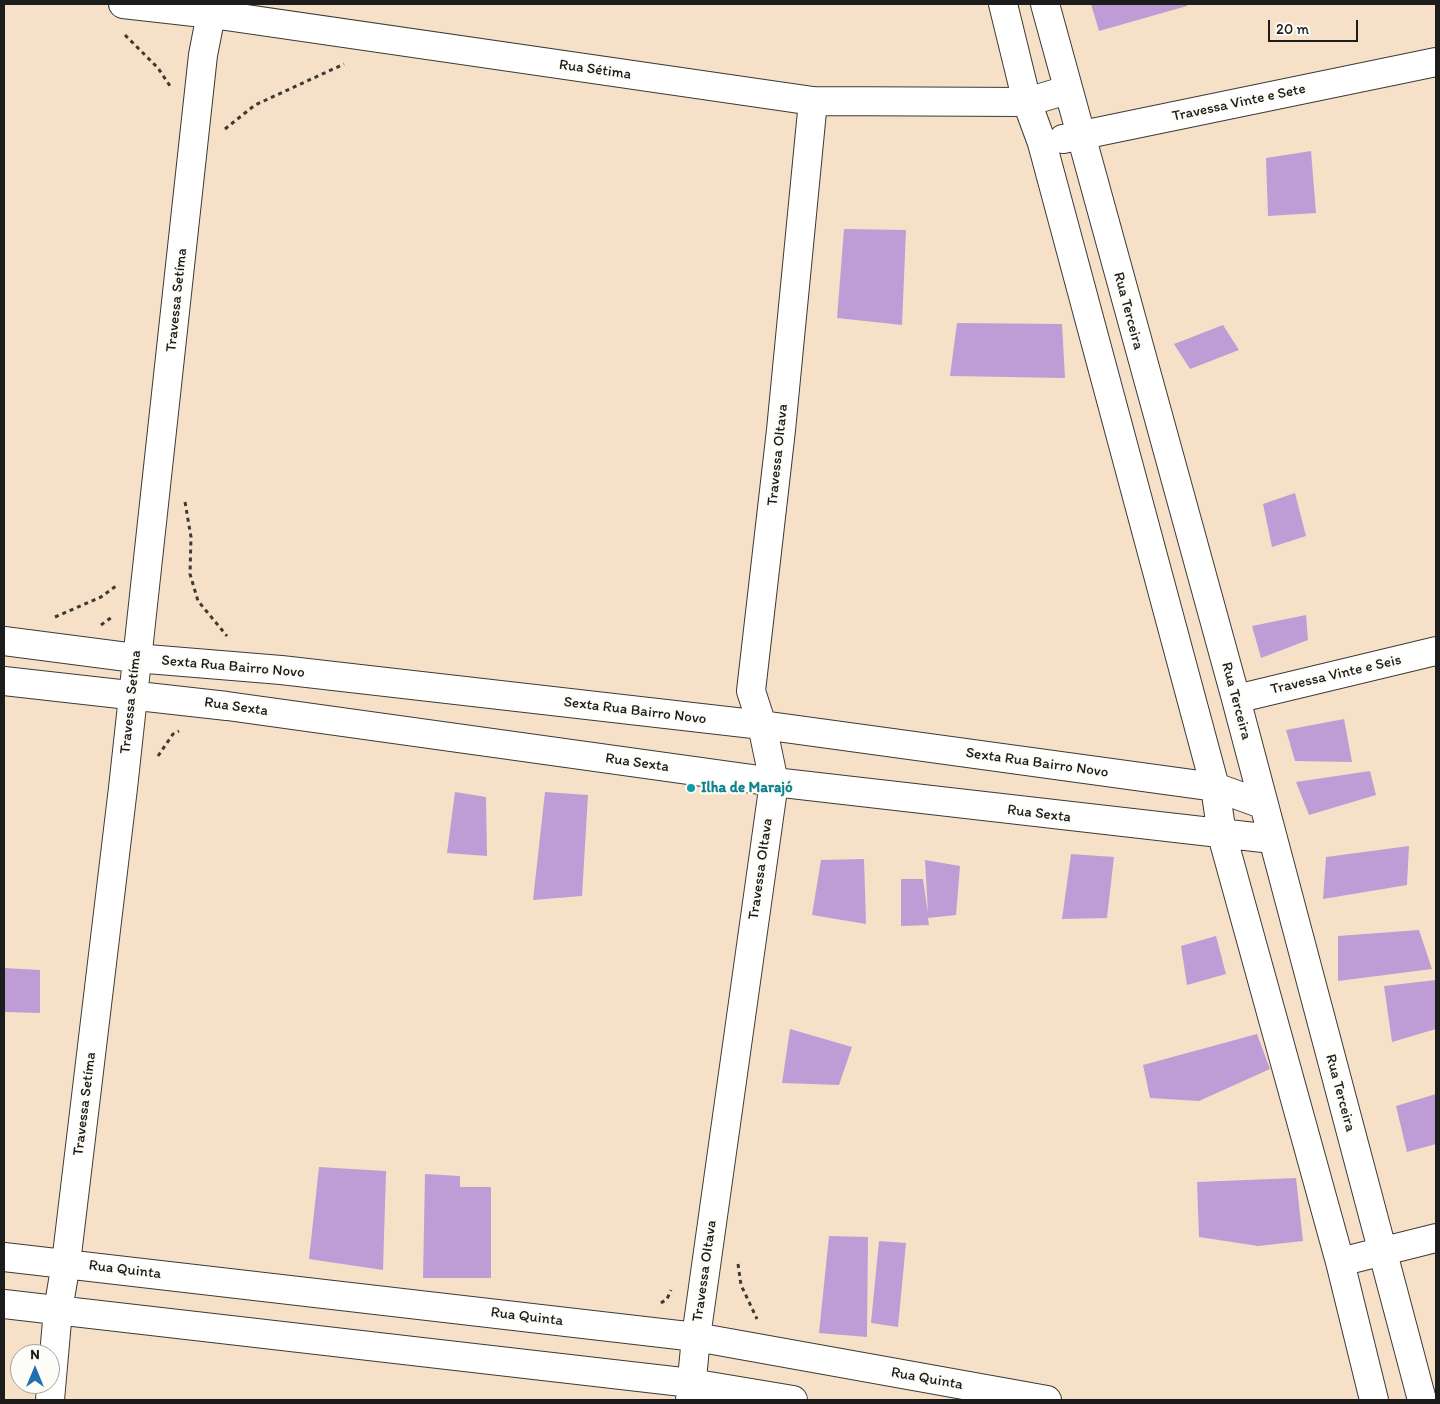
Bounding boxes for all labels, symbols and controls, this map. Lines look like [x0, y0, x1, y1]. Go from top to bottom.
scale bar [1270, 10, 1360, 42]
text: 20 m [1276, 20, 1309, 38]
street label: Rua Sétima [558, 56, 632, 84]
street label: Travessa Vinte e Sete [1171, 80, 1307, 126]
street label: Travessa Setíma [163, 247, 191, 353]
street label: Rua Terceira [1109, 270, 1147, 352]
street label: Travessa OItava [764, 403, 792, 507]
street label: Travessa Setíma [117, 649, 145, 755]
street label: Travessa Vinte e Seis [1269, 651, 1403, 699]
street label: Sexta Rua Bairro Novo [161, 652, 305, 682]
street label: Rua Terceira [1217, 660, 1255, 742]
street label: Sexta Rua Bairro Novo [563, 693, 707, 729]
street label: Rua Sexta [203, 694, 269, 720]
street label: Sexta Rua Bairro Novo [965, 744, 1109, 782]
street label: Rua Sexta [604, 750, 670, 776]
place label: Ilha de Marajó [701, 779, 793, 797]
marker: Ilha de Marajó [685, 782, 697, 794]
street label: Rua Sexta [1006, 801, 1072, 827]
street label: Travessa OItava [745, 817, 777, 921]
street label: Travessa Setíma [70, 1051, 100, 1157]
street label: Rua Terceira [1321, 1052, 1359, 1134]
street label: Travessa OItava [689, 1219, 721, 1323]
street label: Rua Quinta [88, 1257, 162, 1283]
street label: Rua Quinta [490, 1304, 564, 1330]
north arrow [10, 1344, 60, 1394]
text: N [30, 1346, 40, 1363]
street label: Rua Quinta [889, 1364, 965, 1394]

